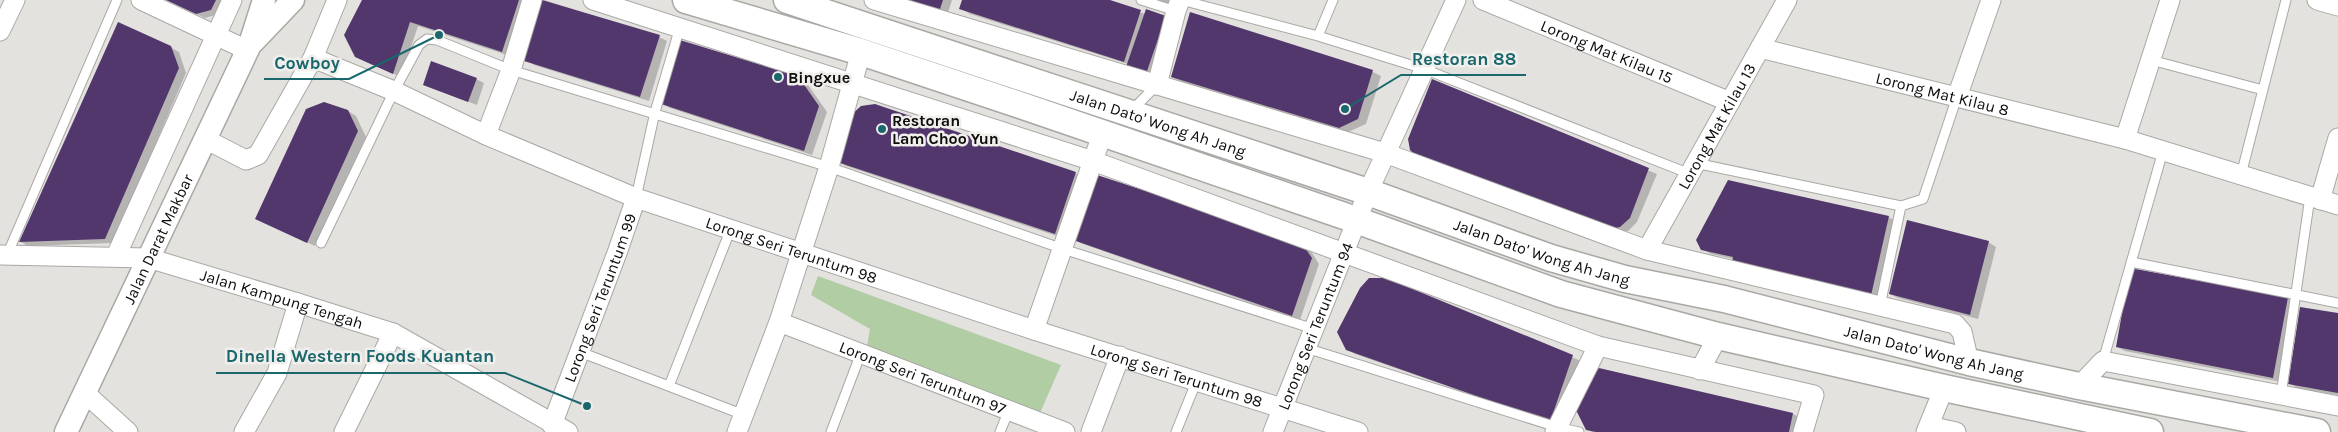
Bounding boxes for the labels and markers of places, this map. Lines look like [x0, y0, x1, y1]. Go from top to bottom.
callout: Restoran 88 [1401, 42, 1526, 75]
callout: Cowboy [264, 46, 349, 79]
place label: Bingxue [788, 68, 850, 87]
marker: Bingxue [772, 71, 784, 83]
place label: Restoran Lam Choo Yun [892, 111, 999, 148]
marker: Restoran Lam Choo Yun [876, 123, 888, 135]
callout: Dinella Western Foods Kuantan [216, 340, 505, 373]

